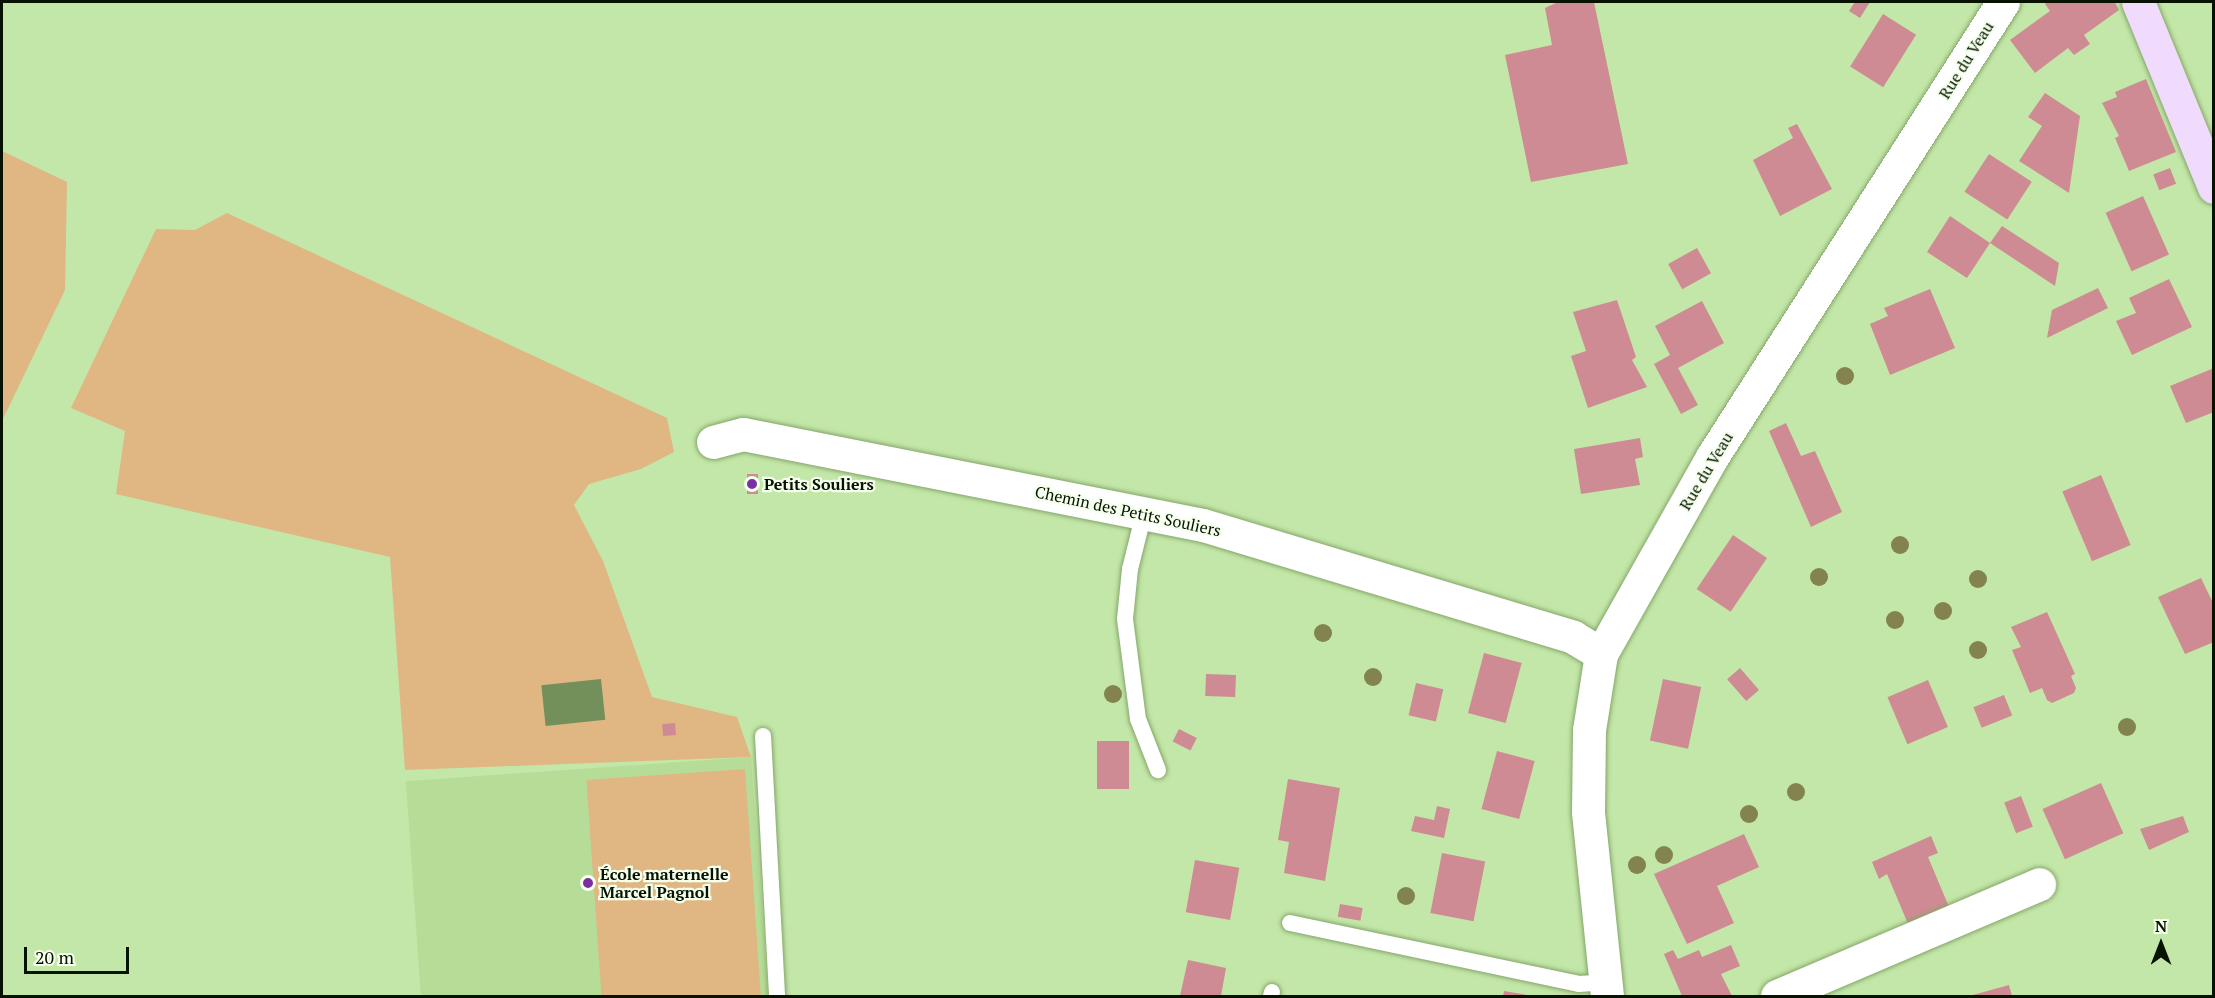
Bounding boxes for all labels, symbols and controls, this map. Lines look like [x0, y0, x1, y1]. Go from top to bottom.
street label: Rue du Veau [1935, 18, 1997, 102]
street label: Rue du Veau [1675, 428, 1737, 514]
place label: Petits Souliers [764, 474, 874, 494]
marker: Petits Souliers [745, 477, 759, 491]
street label: Chemin des Petits Souliers [1033, 482, 1223, 540]
place label: École maternelle Marcel Pagnol [600, 864, 729, 902]
marker: École maternelle Marcel Pagnol [581, 876, 595, 890]
north arrow [2131, 914, 2191, 974]
text: N [2155, 915, 2167, 937]
scale bar [27, 935, 132, 973]
text: 20 m [35, 945, 74, 969]

